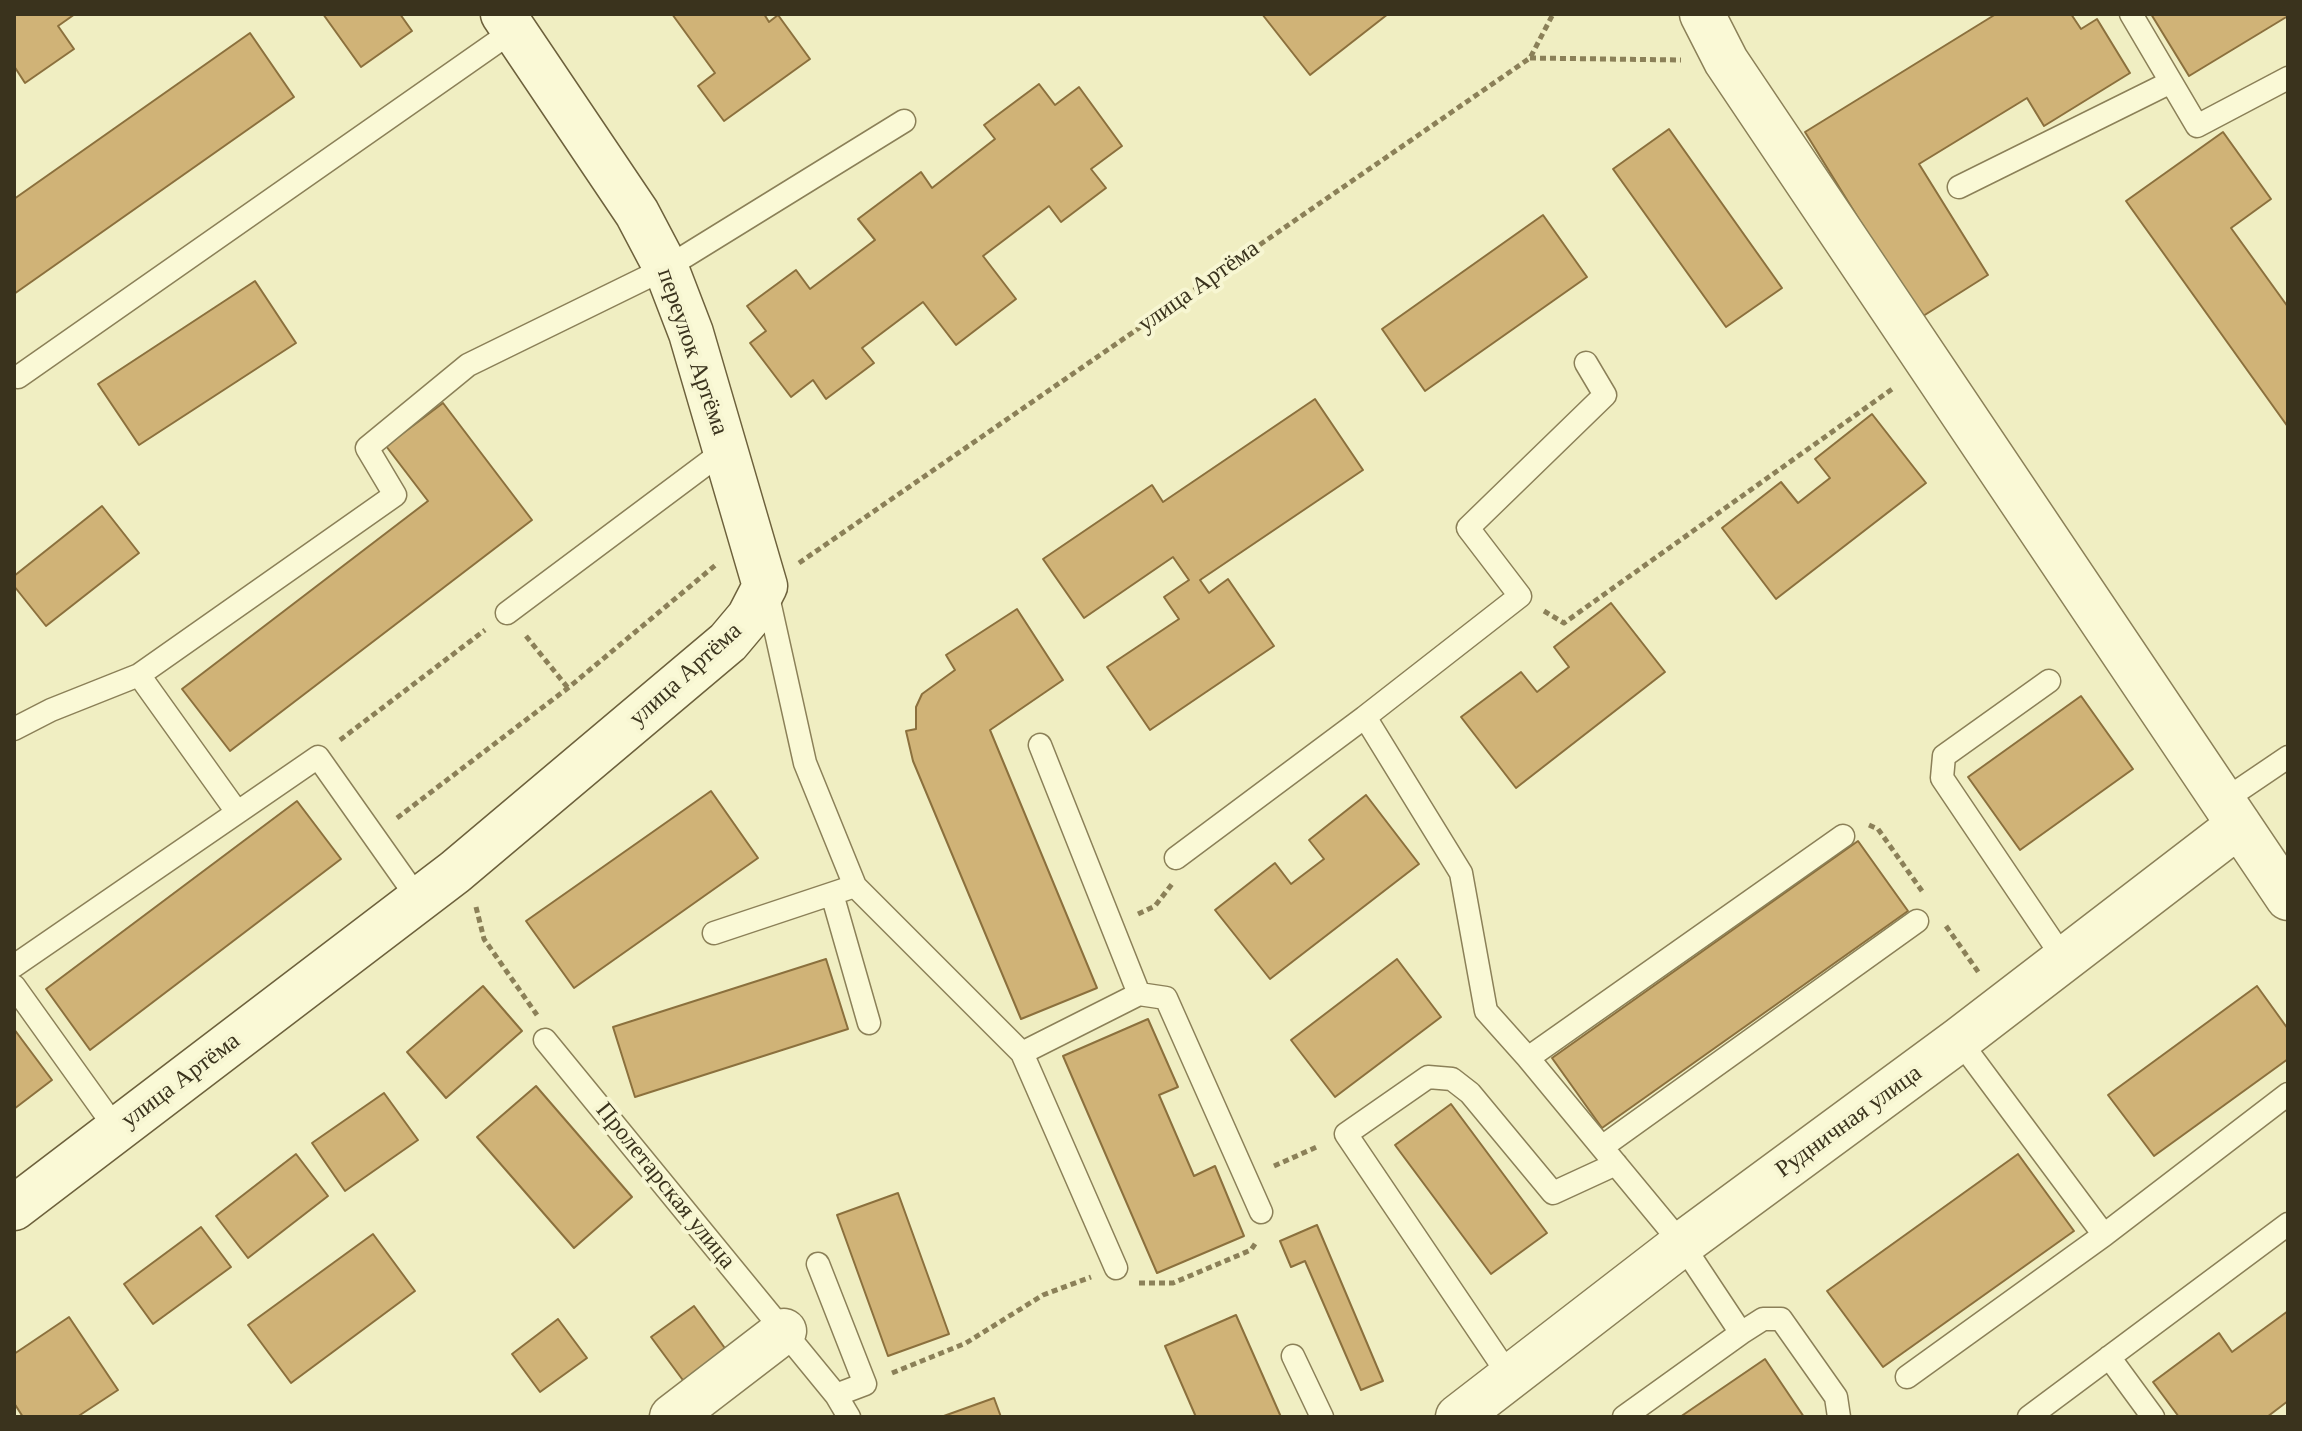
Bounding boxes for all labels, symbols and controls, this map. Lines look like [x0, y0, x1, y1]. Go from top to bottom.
street label: улица Артёма [1133, 235, 1265, 339]
street label: переулок Артёма [650, 265, 734, 439]
street label: улица Артёма [624, 617, 748, 733]
street label: улица Артёма [116, 1027, 246, 1135]
street label: Рудничная улица [1770, 1059, 1928, 1185]
street label: Пролетарская улица [589, 1097, 741, 1275]

